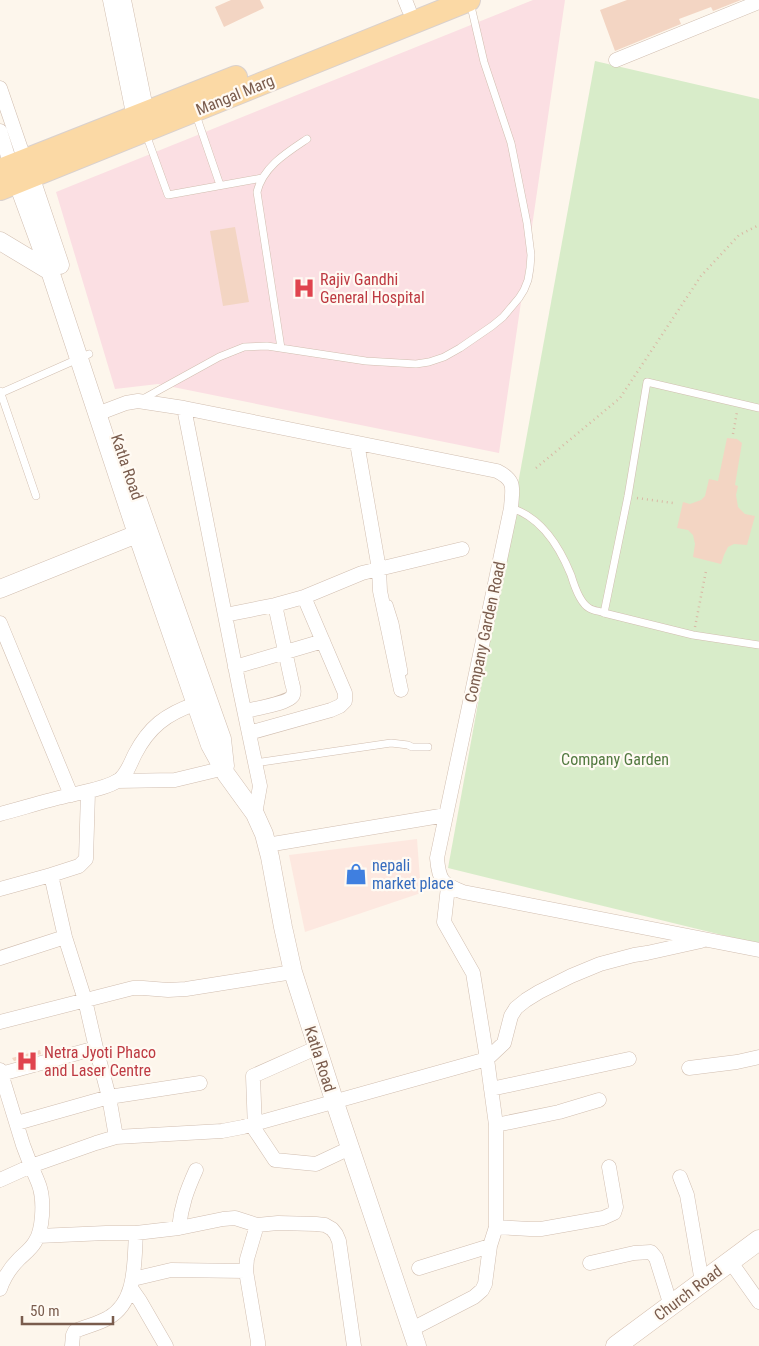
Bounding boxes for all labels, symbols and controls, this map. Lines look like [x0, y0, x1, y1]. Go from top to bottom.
street label: Mangal Marg [193, 71, 277, 119]
place label: Rajiv Gandhi General Hospital [320, 270, 425, 307]
hospital icon: Rajiv Gandhi General Hospital [291, 275, 317, 301]
street label: Katla Road [107, 432, 147, 502]
street label: Company Garden Road [461, 560, 509, 704]
park label: Company Garden [561, 750, 669, 769]
place label: nepali market place [372, 856, 454, 893]
shop icon: nepali market place [343, 861, 369, 887]
street label: Katla Road [300, 1024, 340, 1094]
place label: Netra Jyoti Phaco and Laser Centre [44, 1043, 156, 1080]
hospital icon: Netra Jyoti Phaco and Laser Centre [14, 1048, 40, 1074]
street label: Church Road [650, 1261, 726, 1325]
scale bar [22, 1294, 114, 1326]
text: 50 m [30, 1302, 60, 1320]

